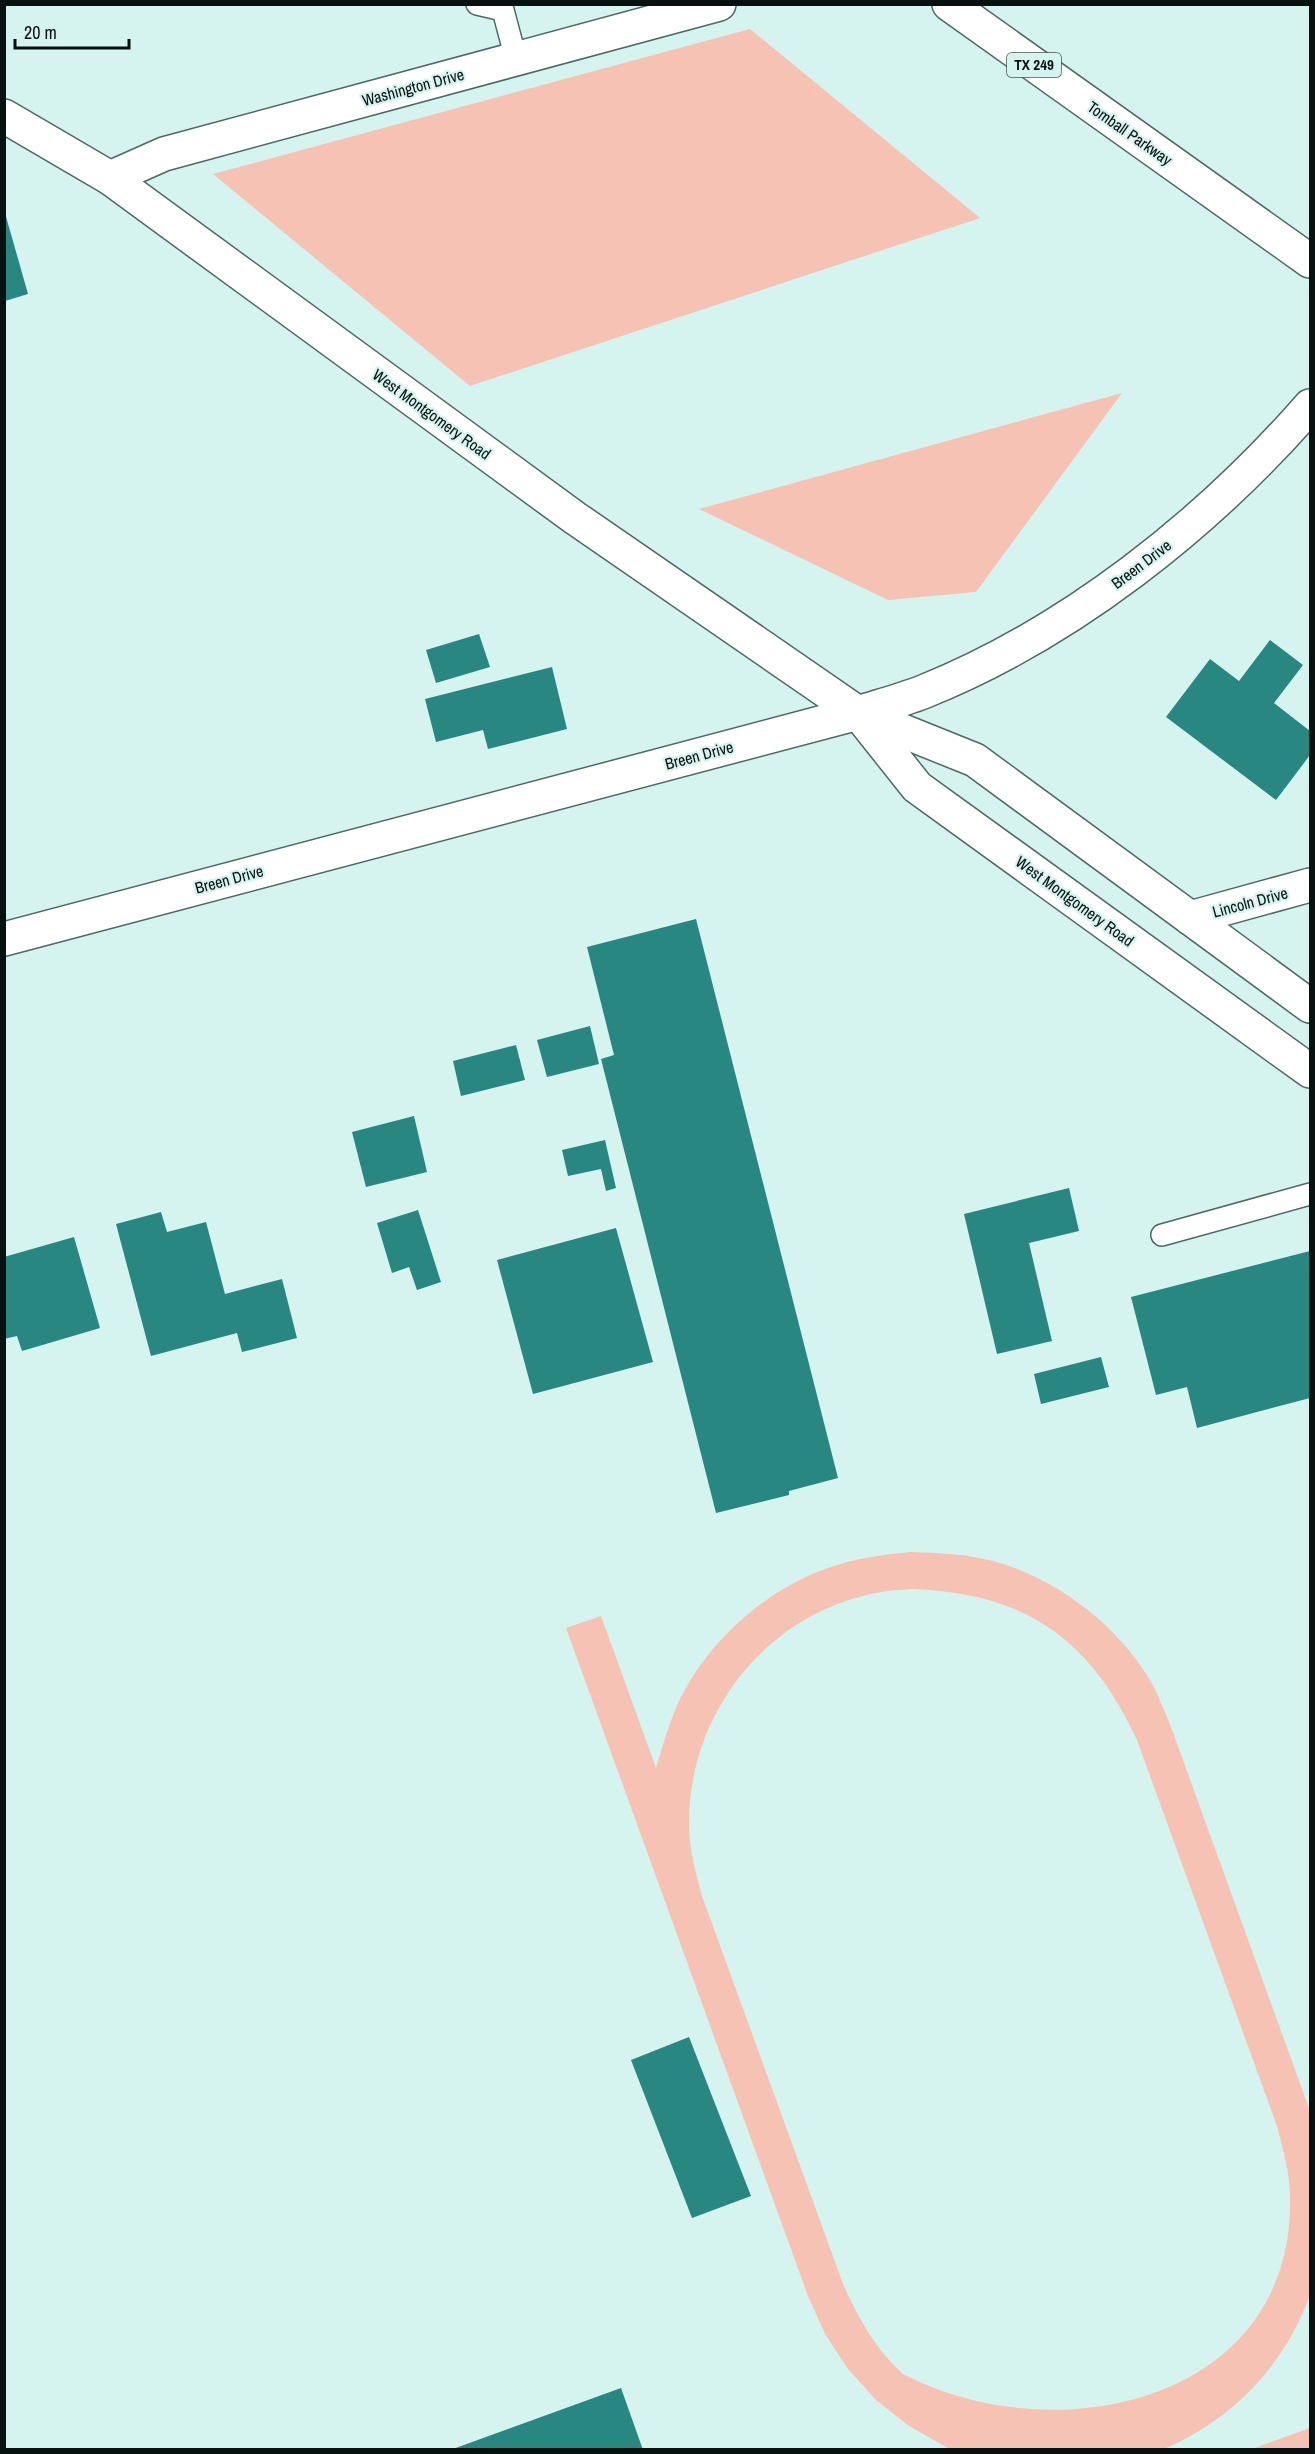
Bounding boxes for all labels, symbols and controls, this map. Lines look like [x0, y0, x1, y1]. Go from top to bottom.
scale bar [15, 12, 129, 50]
text: 20 m [24, 20, 57, 45]
road number: TX 249 [1007, 53, 1061, 77]
street label: Washington Drive [360, 63, 466, 111]
street label: Tomball Parkway [1083, 96, 1177, 171]
street label: West Montgomery Road [368, 364, 496, 464]
street label: Breen Drive [1106, 534, 1176, 594]
street label: Breen Drive [662, 735, 736, 775]
street label: West Montgomery Road [1011, 851, 1139, 951]
street label: Breen Drive [192, 859, 266, 899]
street label: Lincoln Drive [1210, 881, 1290, 923]

